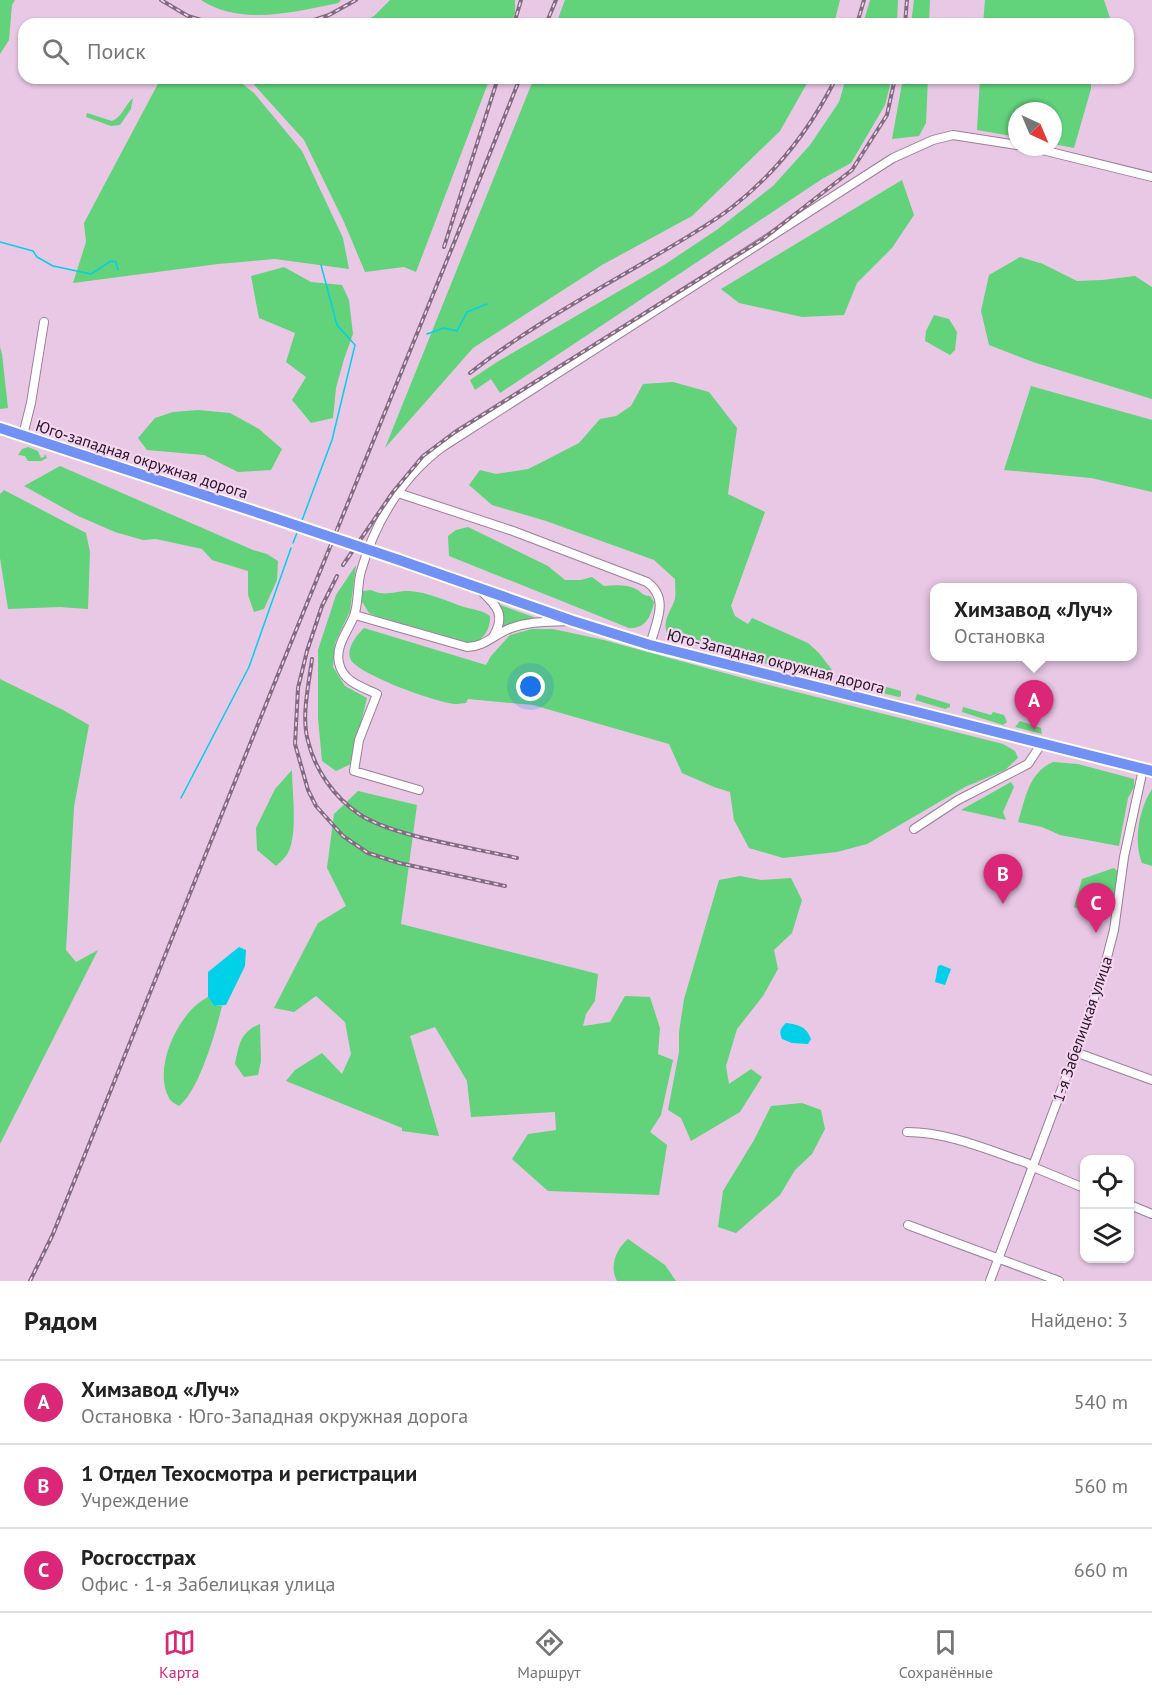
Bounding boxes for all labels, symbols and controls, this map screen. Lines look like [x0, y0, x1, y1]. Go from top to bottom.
search box [18, 18, 1134, 84]
icon: search [39, 35, 72, 68]
text: Поиск [87, 37, 146, 65]
north arrow [1008, 102, 1062, 156]
street label: Юго-западная окружная дорога [33, 415, 251, 503]
popup [930, 583, 1137, 661]
text: Химзавод «Луч» [954, 595, 1113, 623]
text: Остановка [954, 623, 1045, 649]
street label: Юго-Западная окружная дорога [665, 624, 887, 698]
your location [516, 672, 545, 701]
pin: A [1014, 680, 1054, 730]
pin: B [984, 854, 1022, 904]
pin: C [1076, 884, 1116, 933]
street label: 1-я Забелицкая улица [1048, 953, 1116, 1105]
map controls [1080, 1155, 1134, 1263]
button: locate [1080, 1155, 1134, 1209]
button: layers [1080, 1209, 1134, 1263]
text: Рядом [24, 1304, 98, 1337]
text: Найдено: 3 [1031, 1307, 1128, 1333]
text: Химзавод «Луч» [81, 1375, 240, 1403]
text: A [37, 1389, 50, 1415]
text: 540 m [1074, 1389, 1128, 1415]
text: Остановка · Юго-Западная окружная дорога [81, 1403, 468, 1429]
text: 1 Отдел Техосмотра и регистрации [81, 1459, 417, 1487]
text: B [38, 1473, 49, 1499]
text: 560 m [1074, 1473, 1128, 1499]
text: Учреждение [81, 1487, 189, 1513]
text: Росгосстрах [81, 1543, 196, 1571]
text: C [38, 1557, 49, 1583]
text: 660 m [1074, 1557, 1128, 1583]
text: Офис · 1-я Забелицкая улица [81, 1571, 336, 1597]
tab: Карта [159, 1626, 199, 1682]
tab: Маршрут [517, 1626, 581, 1682]
tab: Сохранённые [899, 1626, 993, 1682]

